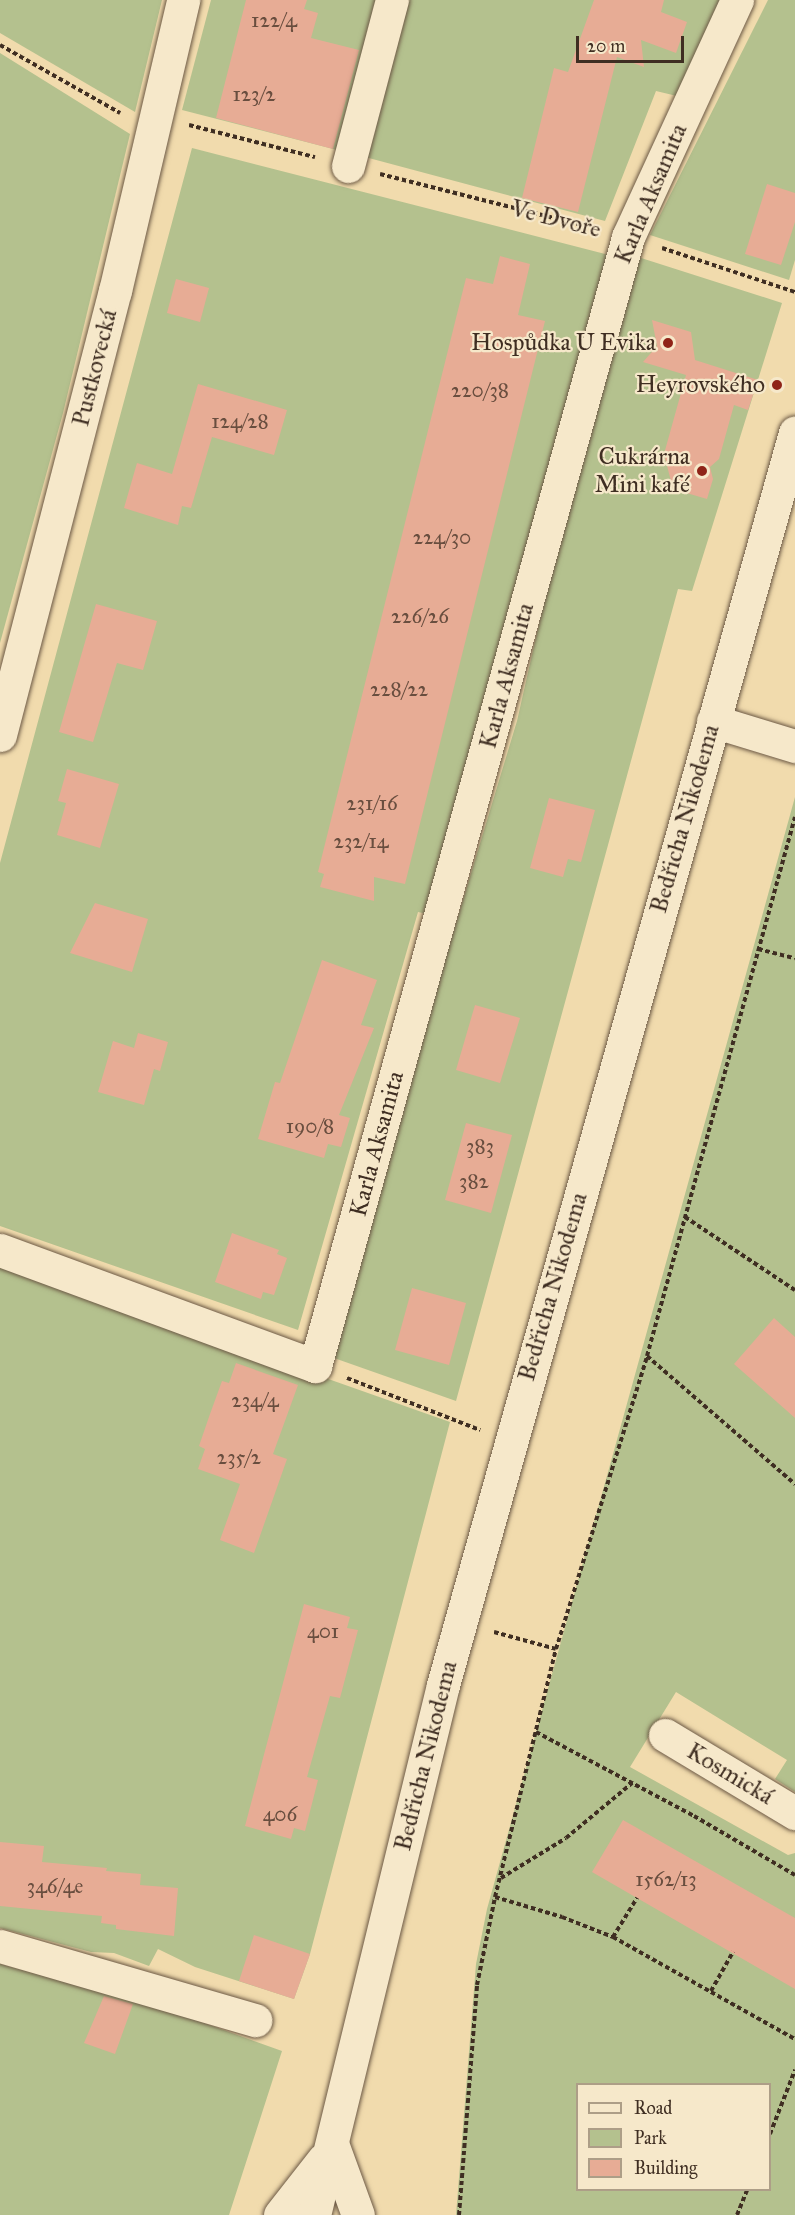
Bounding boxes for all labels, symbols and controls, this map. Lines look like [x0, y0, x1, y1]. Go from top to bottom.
house number: 122/4 [251, 7, 297, 33]
scale bar [579, 24, 687, 62]
text: 20 m [587, 35, 625, 57]
house number: 123/2 [232, 81, 276, 107]
street label: Karla Aksamita [609, 120, 693, 268]
street label: Ve Dvoře [508, 194, 604, 244]
street label: Pustkovecká [67, 307, 123, 429]
place label: Hospůdka U Evika [471, 329, 656, 357]
marker: Hospůdka U Evika [661, 336, 675, 350]
place label: Heyrovského [636, 371, 765, 399]
house number: 220/38 [451, 377, 509, 403]
marker: Heyrovského [770, 378, 784, 392]
house number: 124/28 [211, 408, 269, 434]
place label: Cukrárna Mini kafé [595, 443, 690, 499]
marker: Cukrárna Mini kafé [695, 464, 709, 478]
house number: 224/30 [413, 524, 471, 550]
street label: Karla Aksamita [474, 600, 540, 752]
house number: 226/26 [391, 603, 449, 629]
house number: 228/22 [370, 676, 428, 702]
street label: Bedřicha Nikodema [644, 722, 726, 916]
house number: 231/16 [346, 790, 398, 816]
house number: 232/14 [334, 828, 388, 854]
street label: Karla Aksamita [344, 1068, 410, 1220]
house number: 190/8 [286, 1113, 334, 1139]
house number: 383 [466, 1133, 494, 1159]
house number: 382 [459, 1168, 489, 1194]
street label: Bedřicha Nikodema [512, 1190, 594, 1384]
house number: 234/4 [231, 1387, 279, 1413]
house number: 235/2 [217, 1444, 261, 1470]
house number: 401 [307, 1618, 339, 1644]
street label: Bedřicha Nikodema [388, 1658, 464, 1854]
street label: Kosmická [682, 1737, 778, 1811]
house number: 406 [263, 1801, 297, 1827]
house number: 1562/13 [635, 1866, 697, 1892]
house number: 346/4e [27, 1873, 83, 1899]
legend [576, 2083, 771, 2191]
text: Road [634, 2097, 672, 2119]
text: Park [634, 2127, 667, 2149]
text: Building [634, 2157, 697, 2179]

